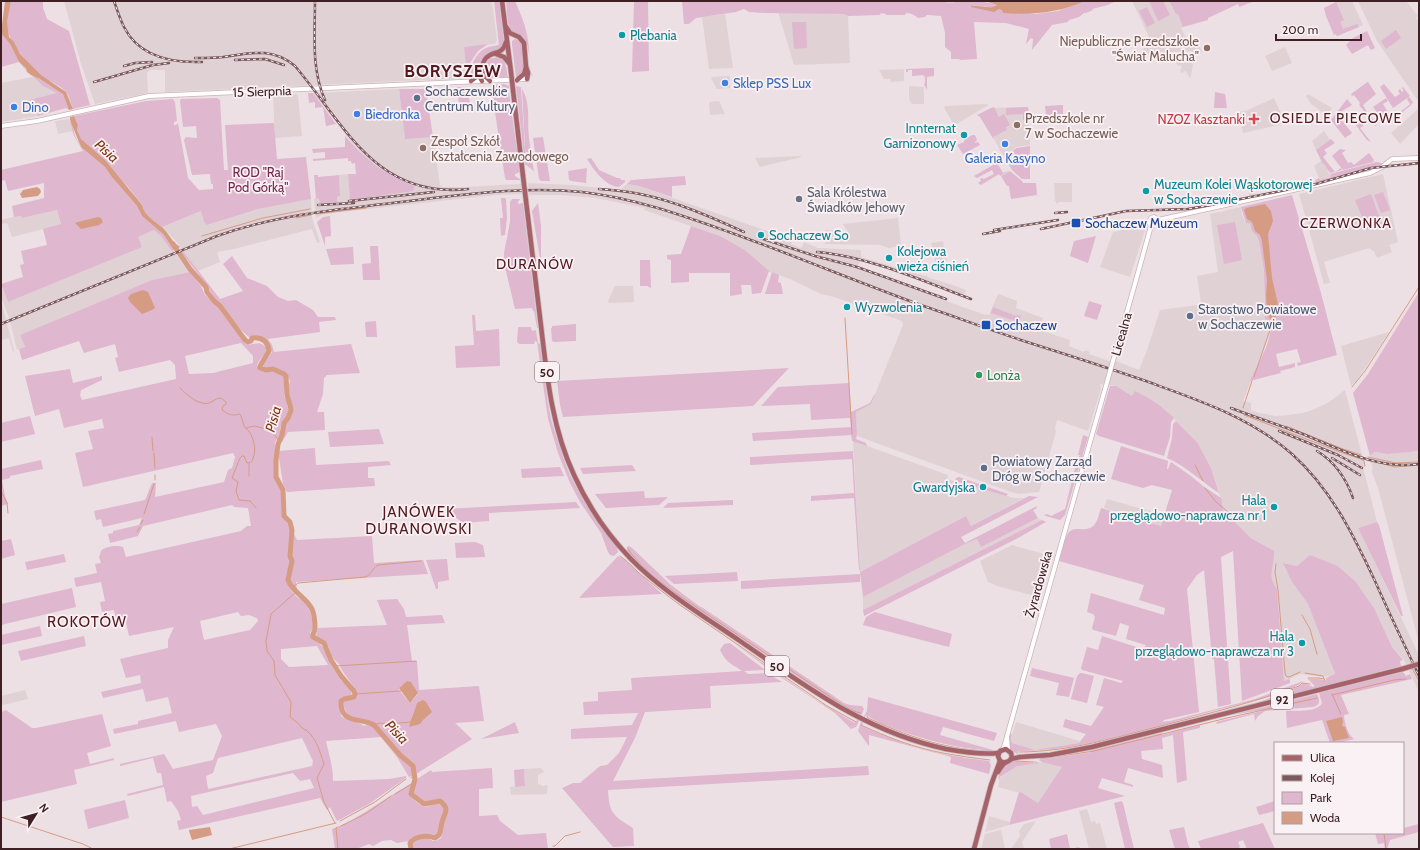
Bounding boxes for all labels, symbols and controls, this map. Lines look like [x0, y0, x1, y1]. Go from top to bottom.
scale bar [1276, 16, 1361, 42]
text: 200 m [1282, 22, 1318, 37]
place label: Plebania [630, 27, 678, 43]
marker: Plebania [617, 30, 627, 40]
place label: Niepubliczne Przedszkole "Świat Malucha" [1059, 33, 1199, 64]
marker: Niepubliczne Przedszkole "Świat Malucha" [1202, 43, 1212, 53]
district label: BORYSZEW [404, 61, 502, 81]
place label: Sklep PSS Lux [733, 75, 812, 91]
marker: Sklep PSS Lux [720, 78, 730, 88]
street label: 15 Sierpnia [232, 82, 292, 100]
place label: Sochaczewskie Centrum Kultury [425, 83, 515, 114]
marker: Sochaczewskie Centrum Kultury [412, 93, 422, 103]
place label: Dino [22, 99, 49, 115]
marker: Dino [9, 102, 19, 112]
place label: Biedronka [365, 106, 420, 122]
marker: Biedronka [352, 109, 362, 119]
district label: OSIEDLE PIECOWE [1270, 109, 1402, 127]
place label: Przedszkole nr 7 w Sochaczewie [1025, 110, 1118, 141]
place label: NZOZ Kasztanki [1158, 111, 1245, 127]
marker: NZOZ Kasztanki [1248, 113, 1260, 125]
place label: Innternat Garnizonowy [883, 120, 957, 151]
marker: Przedszkole nr 7 w Sochaczewie [1012, 120, 1022, 130]
marker: Innternat Garnizonowy [959, 130, 969, 140]
place label: Zespoł Szkół Kształcenia Zawodowego [431, 133, 569, 164]
water label: Pisia [91, 135, 123, 167]
marker: Galeria Kasyno [1000, 139, 1010, 149]
marker: Zespoł Szkół Kształcenia Zawodowego [418, 143, 428, 153]
place label: Galeria Kasyno [965, 150, 1045, 166]
park label: ROD "Raj Pod Górką" [228, 164, 288, 195]
place label: Muzeum Kolei Wąskotorowej w Sochaczewie [1154, 176, 1312, 207]
place label: Sala Królestwa Świadków Jehowy [807, 184, 906, 215]
marker: Muzeum Kolei Wąskotorowej w Sochaczewie [1141, 186, 1151, 196]
marker: Sala Królestwa Świadków Jehowy [794, 194, 804, 204]
district label: CZERWONKA [1300, 214, 1392, 232]
place label: Sochaczew Muzeum [1085, 215, 1198, 231]
marker: Sochaczew Muzeum [1070, 217, 1082, 229]
place label: Sochaczew So [769, 227, 849, 243]
marker: Sochaczew So [756, 230, 766, 240]
place label: Kolejowa wieża ciśnień [897, 243, 969, 274]
marker: Kolejowa wieża ciśnień [884, 253, 894, 263]
district label: DURANÓW [496, 255, 574, 273]
place label: Wyzwolenia [855, 299, 923, 315]
place label: Starostwo Powiatowe w Sochaczewie [1198, 301, 1317, 332]
marker: Wyzwolenia [842, 302, 852, 312]
street label: Licealna [1107, 310, 1135, 358]
marker: Starostwo Powiatowe w Sochaczewie [1185, 311, 1195, 321]
place label: Sochaczew [995, 317, 1057, 333]
marker: Sochaczew [980, 319, 992, 331]
road number: 50 [535, 362, 559, 382]
place label: Lonża [987, 367, 1021, 383]
marker: Lonża [974, 370, 984, 380]
water label: Pisia [261, 404, 285, 434]
place label: Powiatowy Zarząd Dróg w Sochaczewie [992, 453, 1106, 484]
marker: Powiatowy Zarząd Dróg w Sochaczewie [979, 463, 989, 473]
place label: Gwardyjska [913, 479, 976, 496]
marker: Gwardyjska [978, 482, 988, 492]
place label: Hala przeglądowo-naprawcza nr 1 [1110, 492, 1267, 523]
district label: JANÓWEK DURANOWSKI [365, 502, 473, 538]
marker: Hala przeglądowo-naprawcza nr 1 [1269, 502, 1279, 512]
street label: Żyrardowska [1021, 548, 1055, 619]
district label: ROKOTÓW [47, 612, 127, 631]
place label: Hala przeglądowo-naprawcza nr 3 [1135, 628, 1295, 659]
marker: Hala przeglądowo-naprawcza nr 3 [1297, 638, 1307, 648]
road number: 50 [765, 656, 789, 676]
road number: 92 [1271, 689, 1293, 709]
water label: Pisia [381, 716, 413, 748]
legend [1274, 742, 1404, 834]
text: Ulica [1310, 750, 1335, 765]
text: Kolej [1310, 770, 1334, 785]
text: Park [1310, 790, 1332, 805]
north arrow [16, 794, 56, 834]
text: N [36, 801, 52, 815]
text: Woda [1310, 810, 1340, 825]

